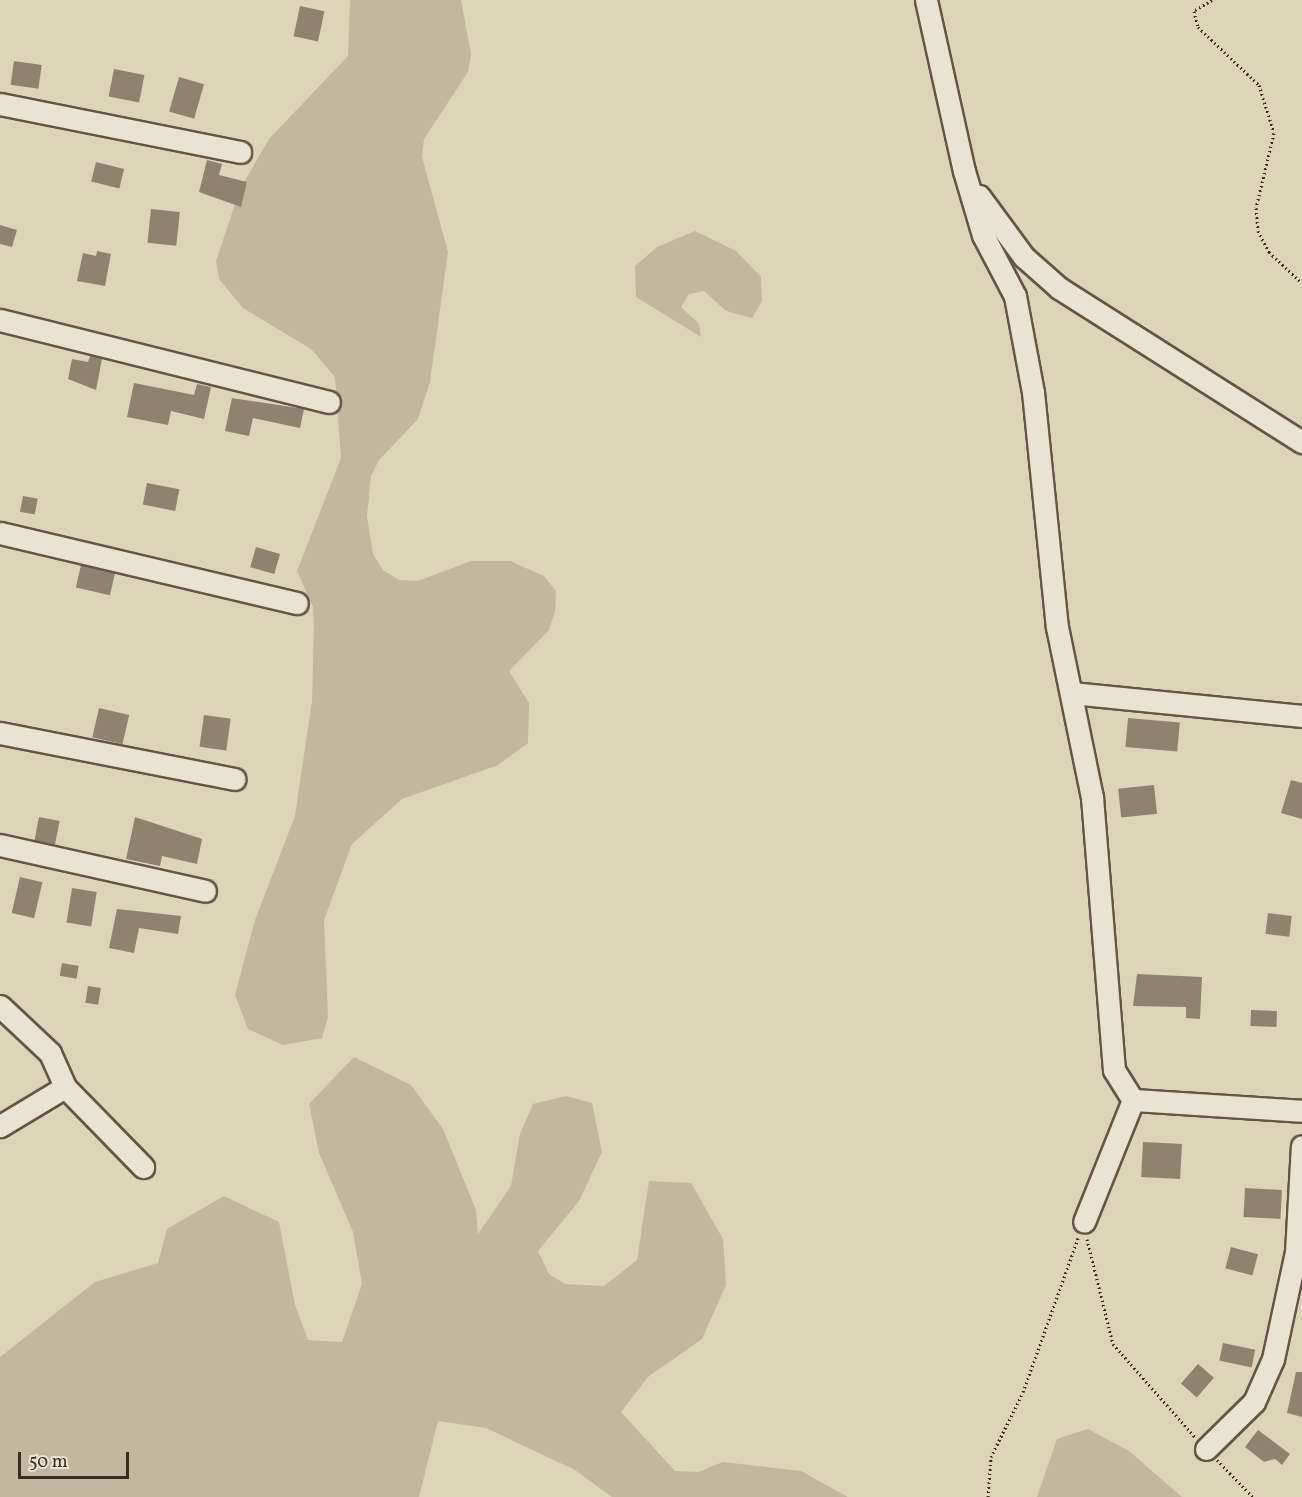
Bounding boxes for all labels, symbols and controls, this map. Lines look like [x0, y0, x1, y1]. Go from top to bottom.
scale bar [21, 1440, 132, 1478]
text: 50 m [29, 1450, 68, 1475]

